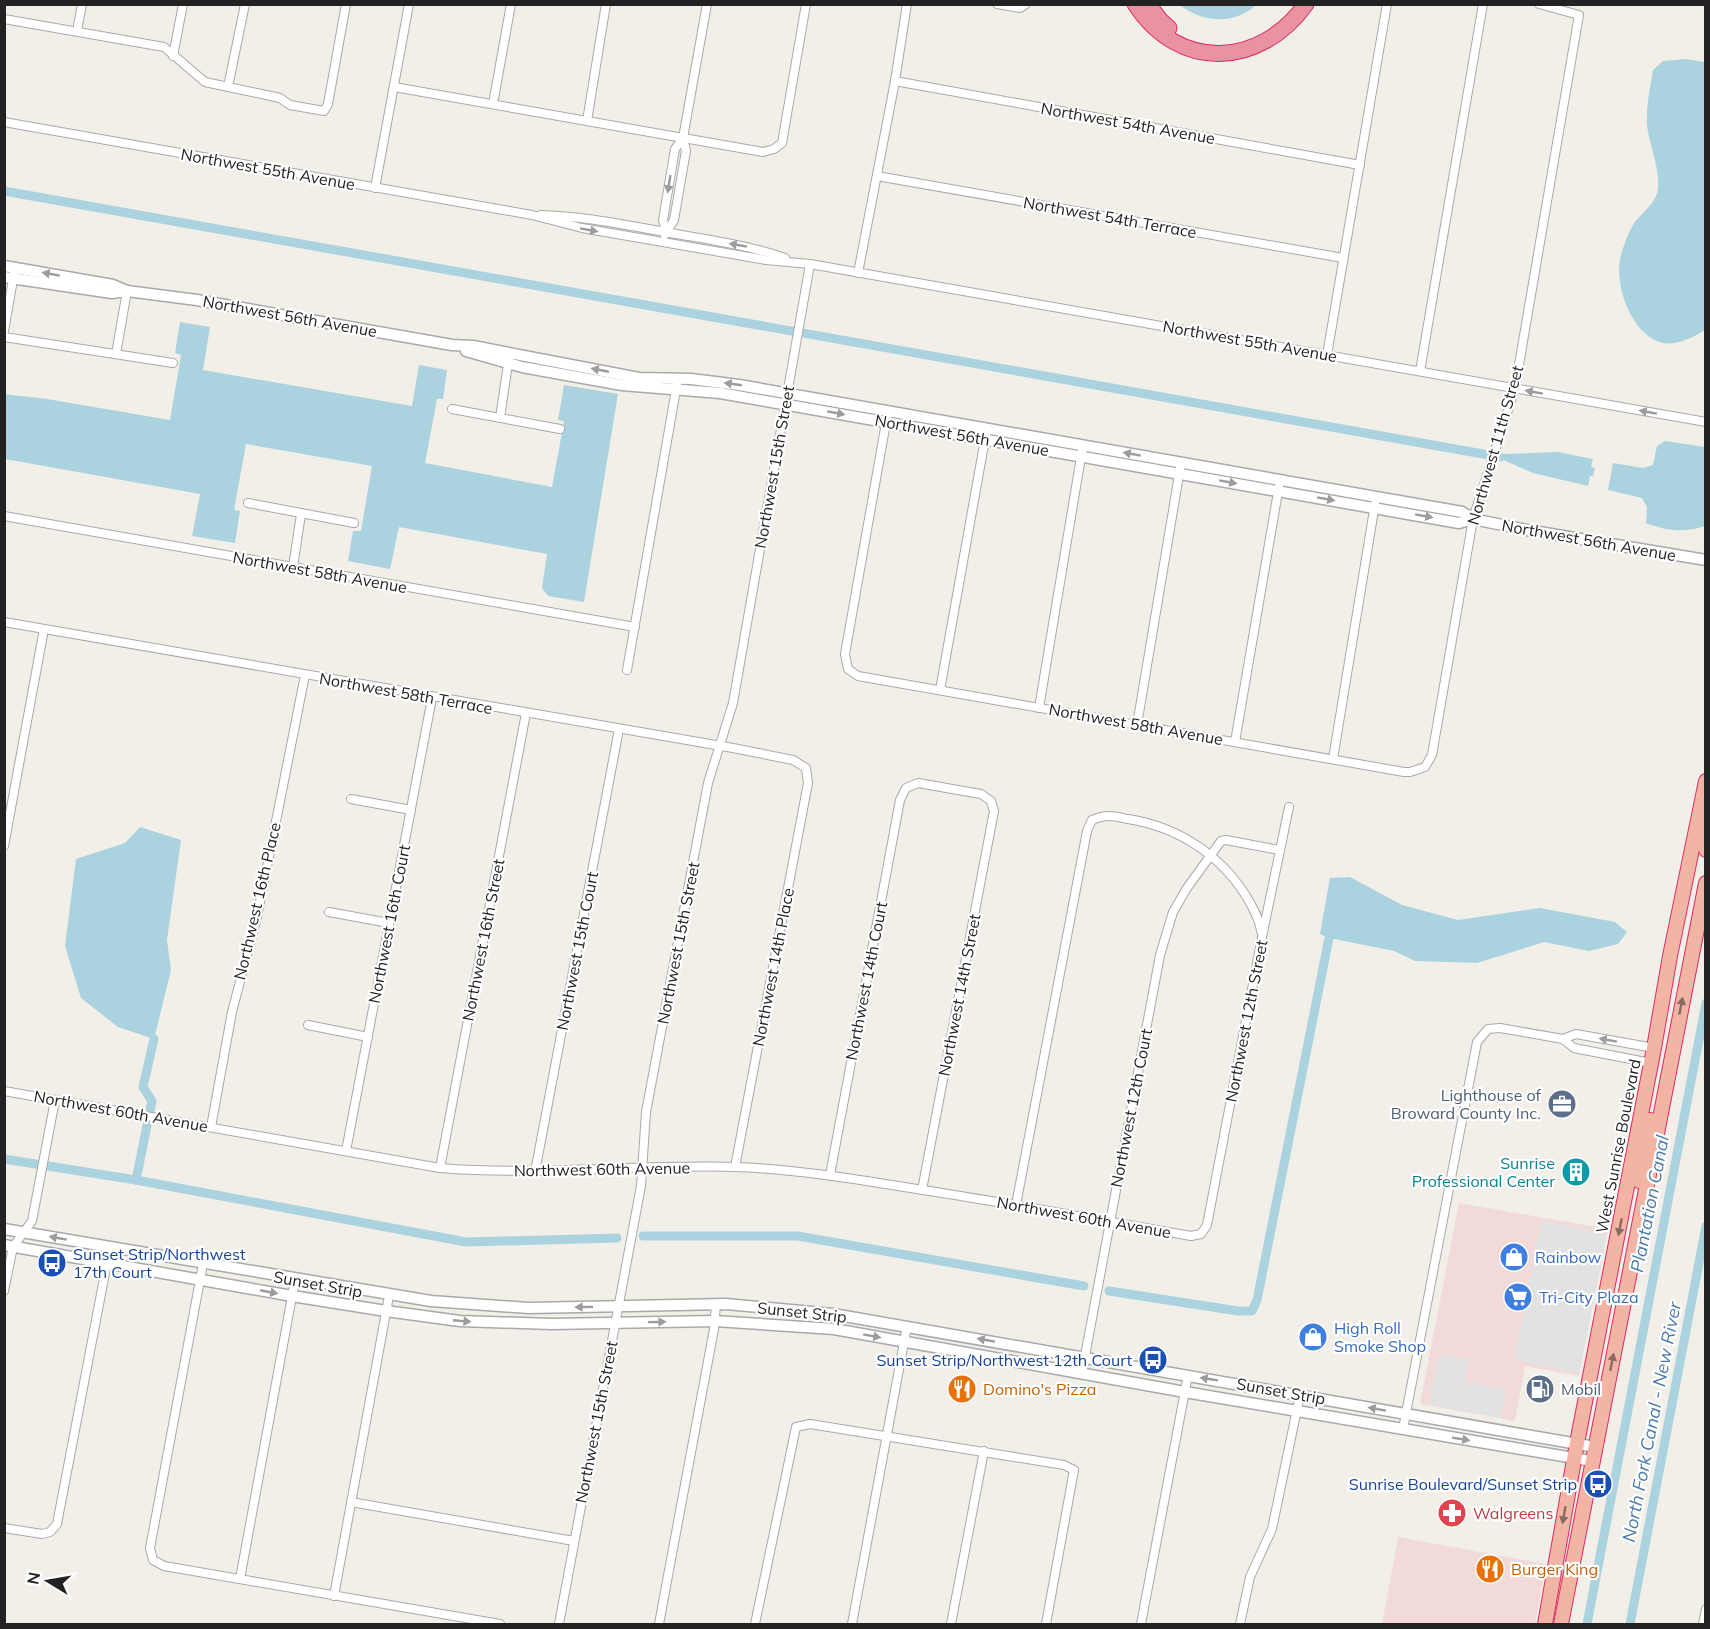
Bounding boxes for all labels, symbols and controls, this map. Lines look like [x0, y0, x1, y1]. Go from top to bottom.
street label: Northwest 54th Avenue [1039, 98, 1217, 148]
street label: Northwest 55th Avenue [179, 144, 357, 194]
one-way arrow [664, 174, 673, 193]
street label: Northwest 54th Terrace [1022, 192, 1198, 242]
one-way arrow [580, 226, 599, 235]
one-way arrow [728, 240, 747, 249]
one-way arrow [41, 269, 60, 278]
street label: Northwest 56th Avenue [201, 291, 379, 341]
street label: Northwest 55th Avenue [1161, 316, 1339, 366]
street label: Northwest 11th Street [1463, 363, 1527, 527]
one-way arrow [590, 365, 609, 374]
one-way arrow [723, 380, 742, 389]
street label: Northwest 15th Street [750, 384, 798, 550]
one-way arrow [1524, 387, 1543, 396]
one-way arrow [1638, 407, 1657, 416]
one-way arrow [826, 409, 845, 418]
street label: Northwest 56th Avenue [873, 410, 1051, 460]
one-way arrow [1122, 449, 1141, 458]
one-way arrow [1219, 478, 1238, 487]
one-way arrow [1317, 495, 1336, 504]
one-way arrow [1415, 512, 1434, 521]
street label: Northwest 56th Avenue [1500, 515, 1678, 565]
street label: Northwest 58th Avenue [231, 547, 409, 597]
street label: Northwest 58th Terrace [318, 668, 494, 718]
street label: Northwest 58th Avenue [1047, 699, 1225, 749]
street label: Northwest 16th Place [229, 820, 285, 982]
street label: Northwest 16th Court [364, 843, 414, 1005]
street label: Northwest 16th Street [457, 857, 509, 1023]
street label: Northwest 15th Street [652, 860, 704, 1026]
street label: Northwest 15th Court [552, 870, 602, 1032]
street label: Northwest 14th Place [748, 886, 798, 1048]
street label: Northwest 14th Court [841, 900, 891, 1062]
street label: Northwest 14th Street [933, 912, 985, 1078]
street label: Northwest 12th Street [1220, 938, 1272, 1104]
one-way arrow [1677, 997, 1687, 1015]
street label: Northwest 12th Court [1106, 1027, 1156, 1189]
one-way arrow [1599, 1035, 1618, 1044]
street label: West Sunrise Boulevard [1591, 1057, 1645, 1235]
place label: Lighthouse of Broward County Inc. [1391, 1085, 1542, 1123]
street label: Northwest 60th Avenue [32, 1086, 210, 1136]
office icon: Lighthouse of Broward County Inc. [1546, 1088, 1578, 1120]
water label: Plantation Canal [1625, 1133, 1674, 1274]
place label: Sunrise Professional Center [1412, 1153, 1555, 1191]
building icon: Sunrise Professional Center [1560, 1156, 1592, 1188]
street label: Northwest 60th Avenue [514, 1157, 690, 1181]
street label: Northwest 60th Avenue [995, 1192, 1173, 1242]
one-way arrow [1615, 1218, 1624, 1237]
one-way arrow [49, 1233, 68, 1242]
shop icon: Rainbow [1498, 1241, 1530, 1273]
place label: Sunset Strip/Northwest 17th Court [73, 1244, 246, 1282]
bus stop icon: Sunset Strip/Northwest 17th Court [36, 1247, 68, 1279]
place label: Rainbow [1535, 1247, 1601, 1267]
street label: Sunset Strip [272, 1266, 364, 1302]
supermarket icon: Tri-City Plaza [1502, 1281, 1534, 1313]
place label: Tri-City Plaza [1539, 1287, 1639, 1307]
one-way arrow [260, 1288, 279, 1297]
street label: Sunset Strip [756, 1297, 848, 1327]
water label: North Fork Canal - New River [1617, 1298, 1686, 1544]
one-way arrow [574, 1303, 593, 1312]
one-way arrow [452, 1316, 471, 1326]
one-way arrow [647, 1317, 666, 1327]
place label: High Roll Smoke Shop [1334, 1318, 1426, 1356]
shop icon: High Roll Smoke Shop [1297, 1321, 1329, 1353]
one-way arrow [862, 1332, 881, 1341]
one-way arrow [976, 1335, 995, 1344]
street label: Northwest 15th Street [570, 1339, 622, 1505]
bus stop icon: Sunset Strip/Northwest 12th Court [1137, 1344, 1169, 1376]
place label: Sunset Strip/Northwest 12th Court [876, 1350, 1132, 1370]
one-way arrow [1608, 1353, 1617, 1372]
restaurant icon: Domino's Pizza [946, 1373, 978, 1405]
street label: Sunset Strip [1235, 1373, 1327, 1409]
fuel station icon: Mobil [1524, 1373, 1556, 1405]
one-way arrow [1199, 1374, 1218, 1383]
place label: Domino's Pizza [983, 1379, 1096, 1399]
place label: Mobil [1561, 1379, 1601, 1399]
one-way arrow [1368, 1404, 1387, 1413]
one-way arrow [1452, 1434, 1471, 1443]
bus stop icon: Sunrise Boulevard/Sunset Strip [1582, 1468, 1614, 1500]
place label: Sunrise Boulevard/Sunset Strip [1349, 1474, 1577, 1494]
pharmacy icon: Walgreens [1436, 1497, 1468, 1529]
place label: Walgreens [1473, 1503, 1553, 1523]
one-way arrow [1559, 1505, 1568, 1524]
north arrow [18, 1551, 78, 1611]
restaurant icon: Burger King [1474, 1553, 1506, 1585]
place label: Burger King [1511, 1559, 1598, 1579]
text: N [22, 1570, 44, 1586]

